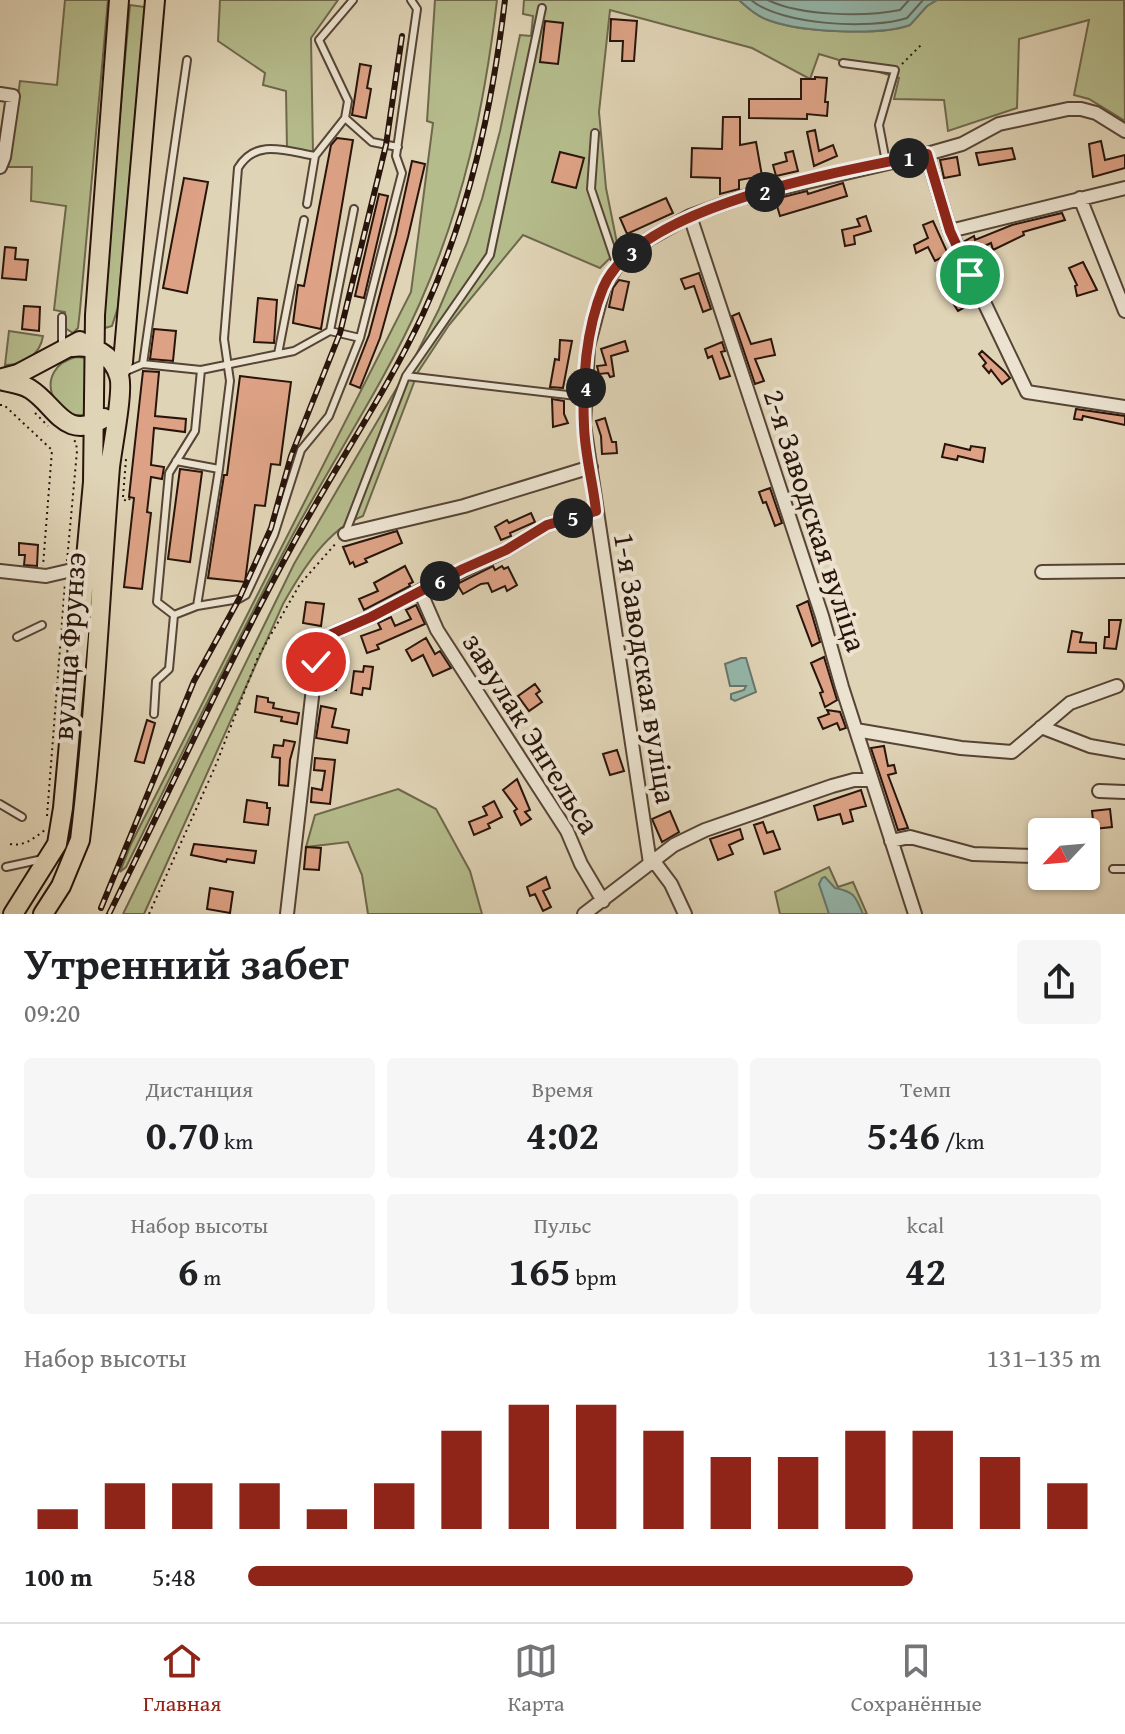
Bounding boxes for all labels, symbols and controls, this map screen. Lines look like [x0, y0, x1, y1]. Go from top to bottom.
pin: 1 [889, 138, 929, 178]
text: 1 [903, 142, 915, 174]
pin: 2 [745, 172, 785, 212]
text: 2 [759, 176, 771, 208]
pin: 3 [612, 233, 652, 273]
text: 3 [626, 237, 638, 269]
pin [936, 241, 1004, 309]
icon: arrive [948, 253, 992, 297]
pin: 4 [566, 368, 606, 408]
text: 4 [580, 372, 592, 404]
street label: 2-я Заводская вуліца [753, 383, 879, 658]
pin: 5 [553, 498, 593, 538]
text: 5 [567, 502, 579, 534]
street label: 1-я Заводская вуліца [603, 529, 689, 807]
street label: вуліца Фрунзэ [39, 551, 97, 741]
pin: 6 [420, 561, 460, 601]
text: 6 [434, 565, 446, 597]
street label: завулак Энгельса [452, 624, 612, 843]
pin [282, 628, 350, 696]
icon: check [294, 640, 338, 684]
north arrow [1028, 818, 1100, 890]
map controls [1028, 818, 1100, 890]
text: Утренний забег [24, 931, 349, 995]
button: share [1017, 940, 1101, 1024]
text: 09:20 [24, 993, 80, 1032]
text: Дистанция [146, 1073, 253, 1105]
text: Время [532, 1073, 593, 1105]
text: Темп [900, 1073, 951, 1105]
text: 0.70 [146, 1105, 219, 1164]
text: 4:02 [526, 1105, 599, 1164]
text: 5:46 [867, 1105, 940, 1164]
text: km [219, 1125, 253, 1157]
text: /km [940, 1125, 984, 1157]
text: Набор высоты [131, 1209, 268, 1241]
text: Пульс [534, 1209, 591, 1241]
text: kcal [907, 1209, 944, 1241]
text: 6 [178, 1241, 198, 1300]
text: 165 [508, 1241, 571, 1300]
text: 42 [905, 1241, 946, 1300]
text: m [198, 1261, 221, 1293]
text: bpm [571, 1261, 617, 1293]
text: Набор высоты [24, 1338, 186, 1377]
text: 131–135 m [987, 1338, 1101, 1377]
text: 100 m [24, 1557, 92, 1596]
text: 5:48 [152, 1557, 196, 1596]
tab: Главная [143, 1639, 221, 1719]
tab: Карта [508, 1639, 565, 1719]
tab: Сохранённые [851, 1639, 982, 1719]

